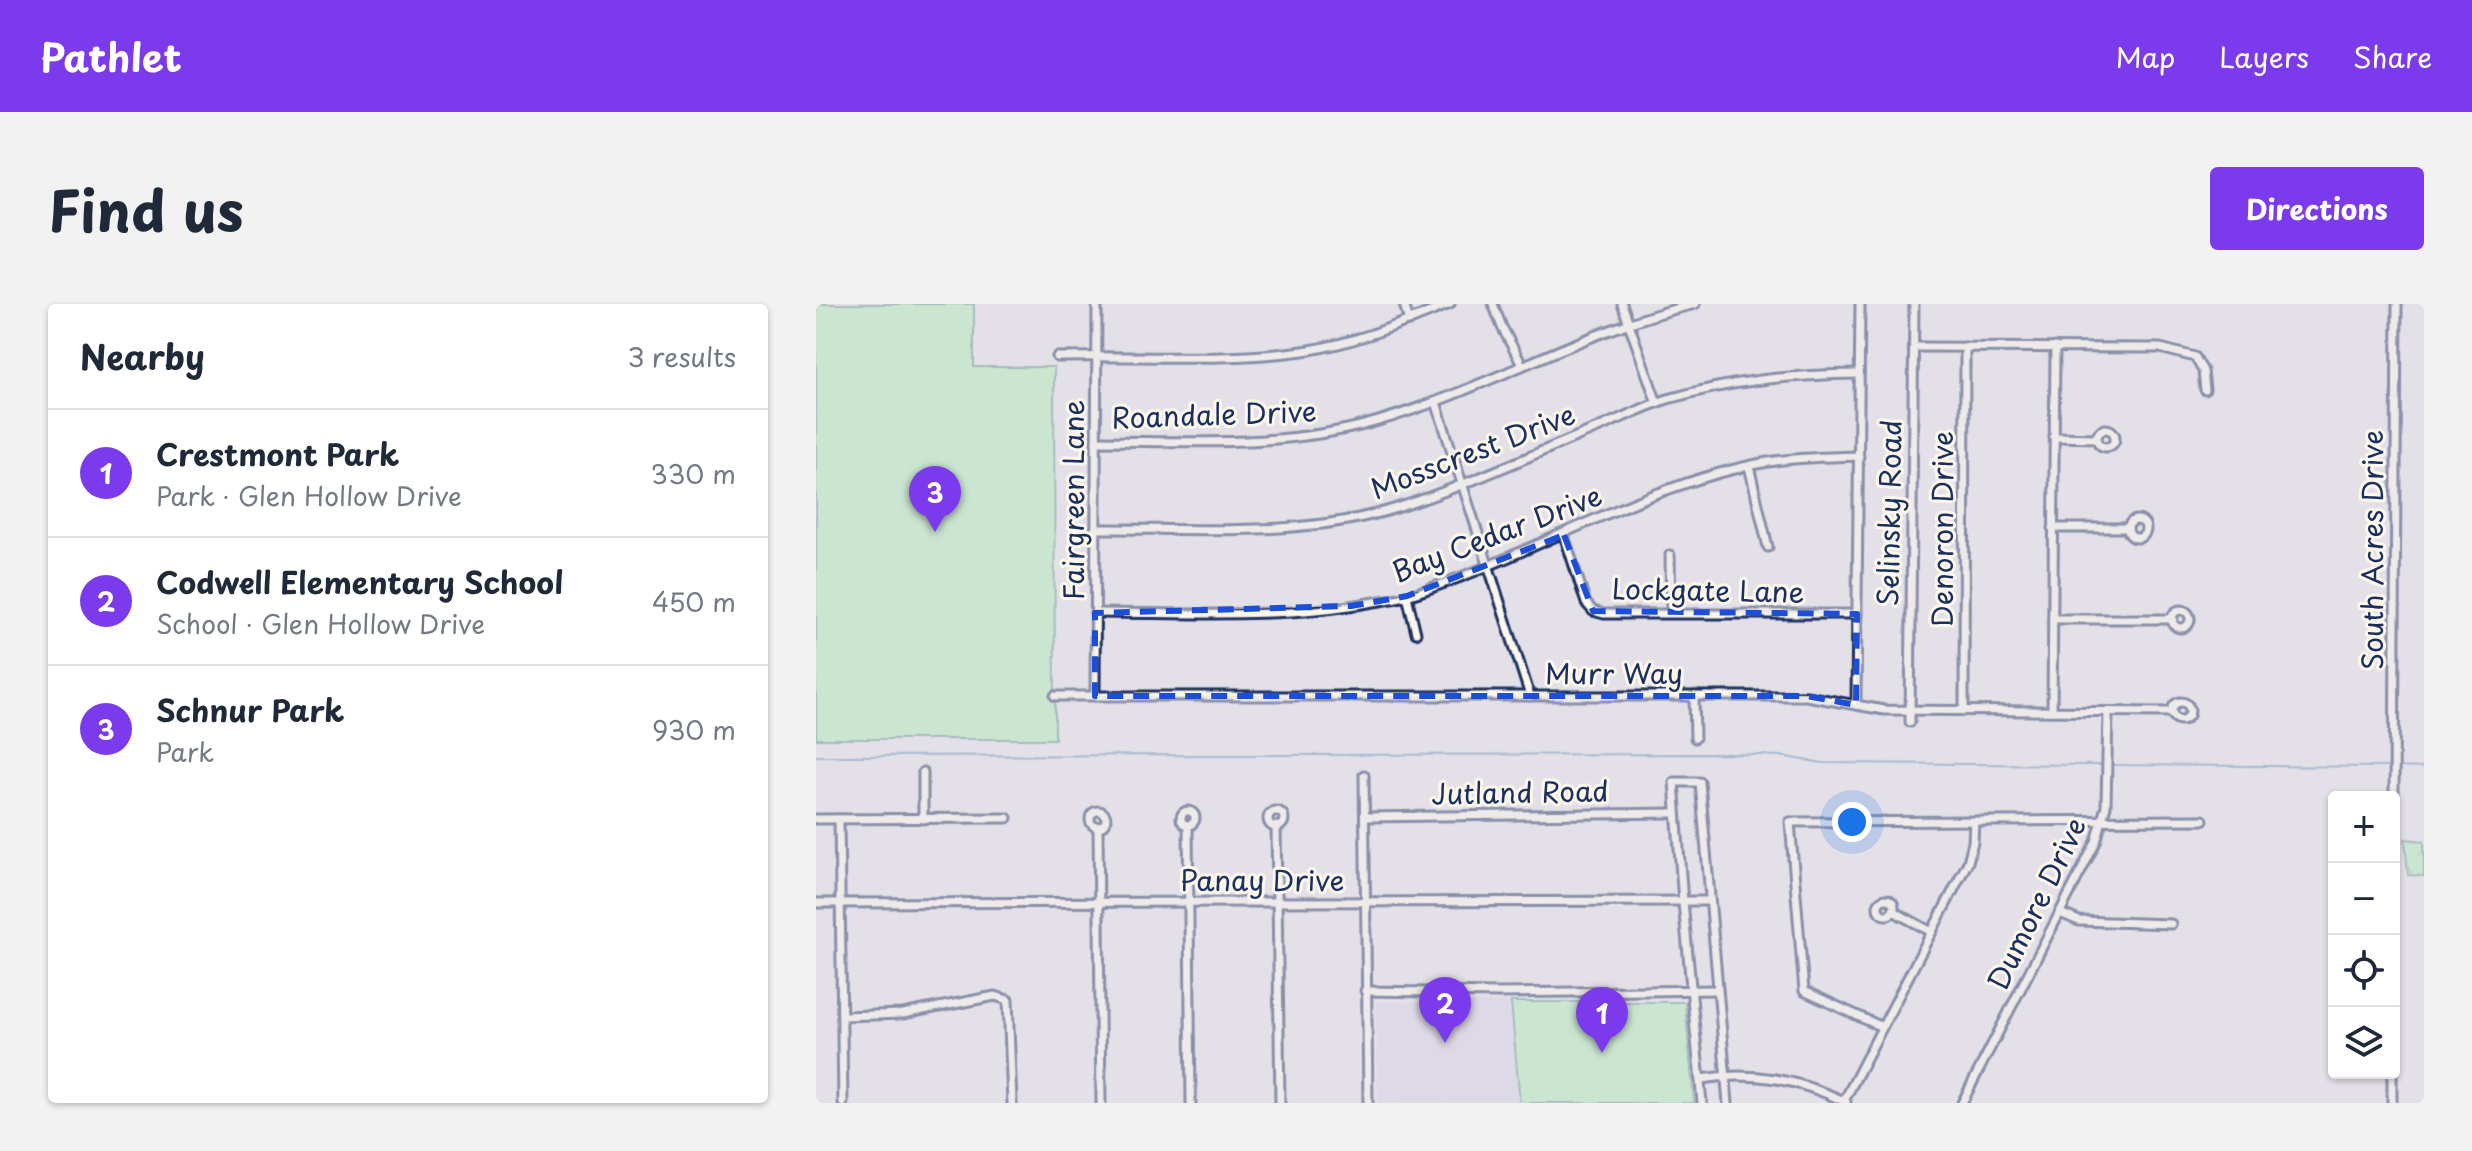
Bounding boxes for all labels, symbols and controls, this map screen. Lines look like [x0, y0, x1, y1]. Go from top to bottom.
text: Pathlet [40, 28, 182, 85]
text: Map [2115, 35, 2175, 78]
text: Layers [2219, 35, 2309, 78]
text: Share [2353, 35, 2432, 78]
text: Find us [48, 166, 244, 251]
button: Directions [2210, 167, 2424, 250]
text: Nearby [80, 330, 205, 382]
text: 3 results [628, 337, 736, 376]
street label: Roandale Drive [1111, 388, 1317, 439]
street label: Mosscrest Drive [1364, 392, 1581, 509]
street label: Fairgreen Lane [1051, 400, 1094, 600]
street label: Selinsky Road [1865, 419, 1912, 607]
street label: South Acres Drive [2350, 430, 2393, 670]
text: Crestmont Park [156, 431, 399, 476]
street label: Denoron Drive [1920, 431, 1963, 627]
text: 1 [100, 454, 112, 493]
text: 330 m [651, 454, 736, 493]
pin: 3 [909, 466, 961, 532]
street label: Bay Cedar Drive [1385, 473, 1608, 592]
text: Park · Glen Hollow Drive [156, 476, 462, 515]
text: Codwell Elementary School [156, 559, 563, 604]
street label: Lockgate Lane [1611, 566, 1805, 613]
text: 2 [97, 582, 115, 621]
text: 450 m [652, 582, 736, 621]
text: School · Glen Hollow Drive [156, 604, 485, 643]
street label: Murr Way [1545, 651, 1683, 694]
text: Schnur Park [156, 687, 344, 732]
text: 3 [97, 710, 115, 749]
text: 930 m [652, 710, 736, 749]
text: Park [156, 732, 214, 771]
street label: Jutland Road [1431, 768, 1609, 815]
map controls [2328, 791, 2400, 1079]
button: + [2328, 791, 2400, 863]
your location [1832, 802, 1872, 842]
street label: Dumore Drive [1975, 810, 2096, 997]
street label: Panay Drive [1180, 858, 1344, 901]
button: − [2328, 863, 2400, 935]
button: locate [2328, 935, 2400, 1007]
pin: 2 [1419, 977, 1471, 1043]
pin: 1 [1576, 987, 1628, 1053]
button: layers [2328, 1007, 2400, 1079]

